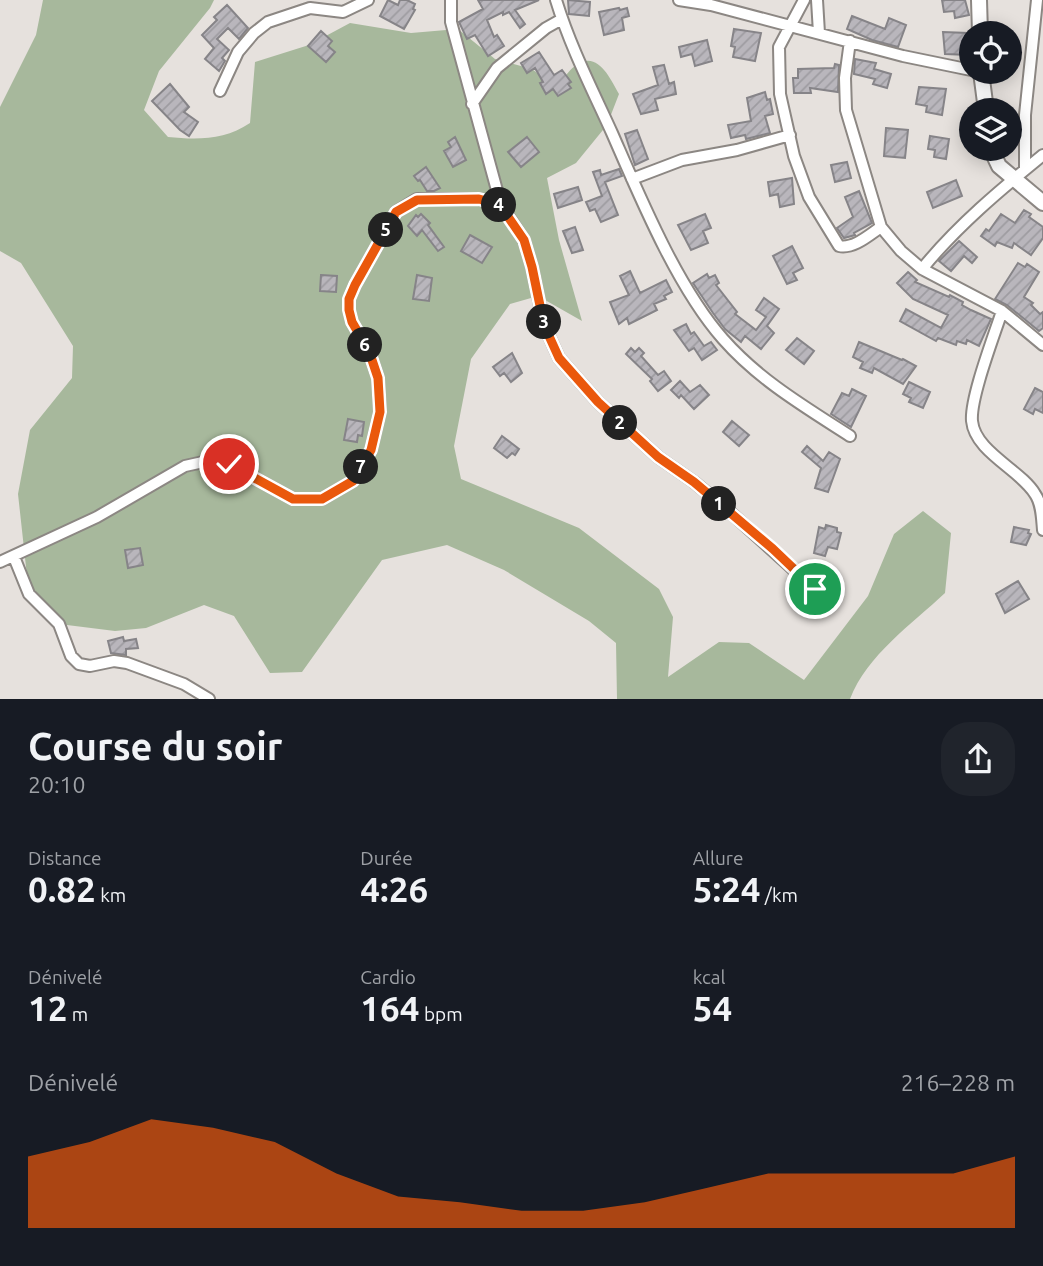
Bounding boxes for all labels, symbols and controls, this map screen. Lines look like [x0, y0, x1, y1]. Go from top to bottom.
map controls [959, 21, 1022, 161]
button: locate [959, 21, 1022, 84]
button: layers [959, 98, 1022, 161]
pin: 4 [482, 188, 516, 222]
text: 4 [493, 193, 504, 215]
pin: 5 [368, 212, 404, 247]
text: 5 [380, 218, 391, 240]
pin: 3 [526, 304, 562, 340]
text: 3 [538, 310, 549, 332]
pin: 6 [348, 328, 382, 362]
text: 6 [359, 333, 370, 355]
pin: 2 [602, 406, 638, 440]
text: 2 [614, 411, 625, 433]
pin [199, 434, 259, 494]
icon: check [210, 445, 248, 483]
pin: 7 [344, 449, 378, 484]
text: 7 [355, 455, 366, 477]
pin: 1 [702, 486, 736, 522]
text: 1 [713, 492, 724, 514]
pin [785, 559, 845, 619]
icon: arrive [796, 570, 834, 608]
button: share [941, 722, 1015, 796]
text: Course du soir [28, 725, 282, 767]
text: 20:10 [28, 772, 86, 797]
text: Distance [28, 847, 102, 869]
text: Durée [360, 847, 413, 869]
text: Allure [693, 847, 743, 869]
text: 0.82 [28, 869, 96, 909]
text: 4:26 [360, 869, 428, 909]
text: 5:24 [693, 869, 761, 909]
text: km [96, 884, 126, 906]
text: /km [761, 884, 798, 906]
text: Dénivelé [28, 966, 103, 988]
text: Cardio [360, 966, 416, 988]
text: kcal [693, 966, 725, 988]
text: 12 [28, 988, 67, 1028]
text: 164 [360, 988, 420, 1028]
text: 54 [693, 988, 732, 1028]
text: m [67, 1003, 88, 1025]
text: bpm [420, 1003, 463, 1025]
text: Dénivelé [28, 1070, 118, 1095]
text: 216–228 m [901, 1070, 1015, 1095]

